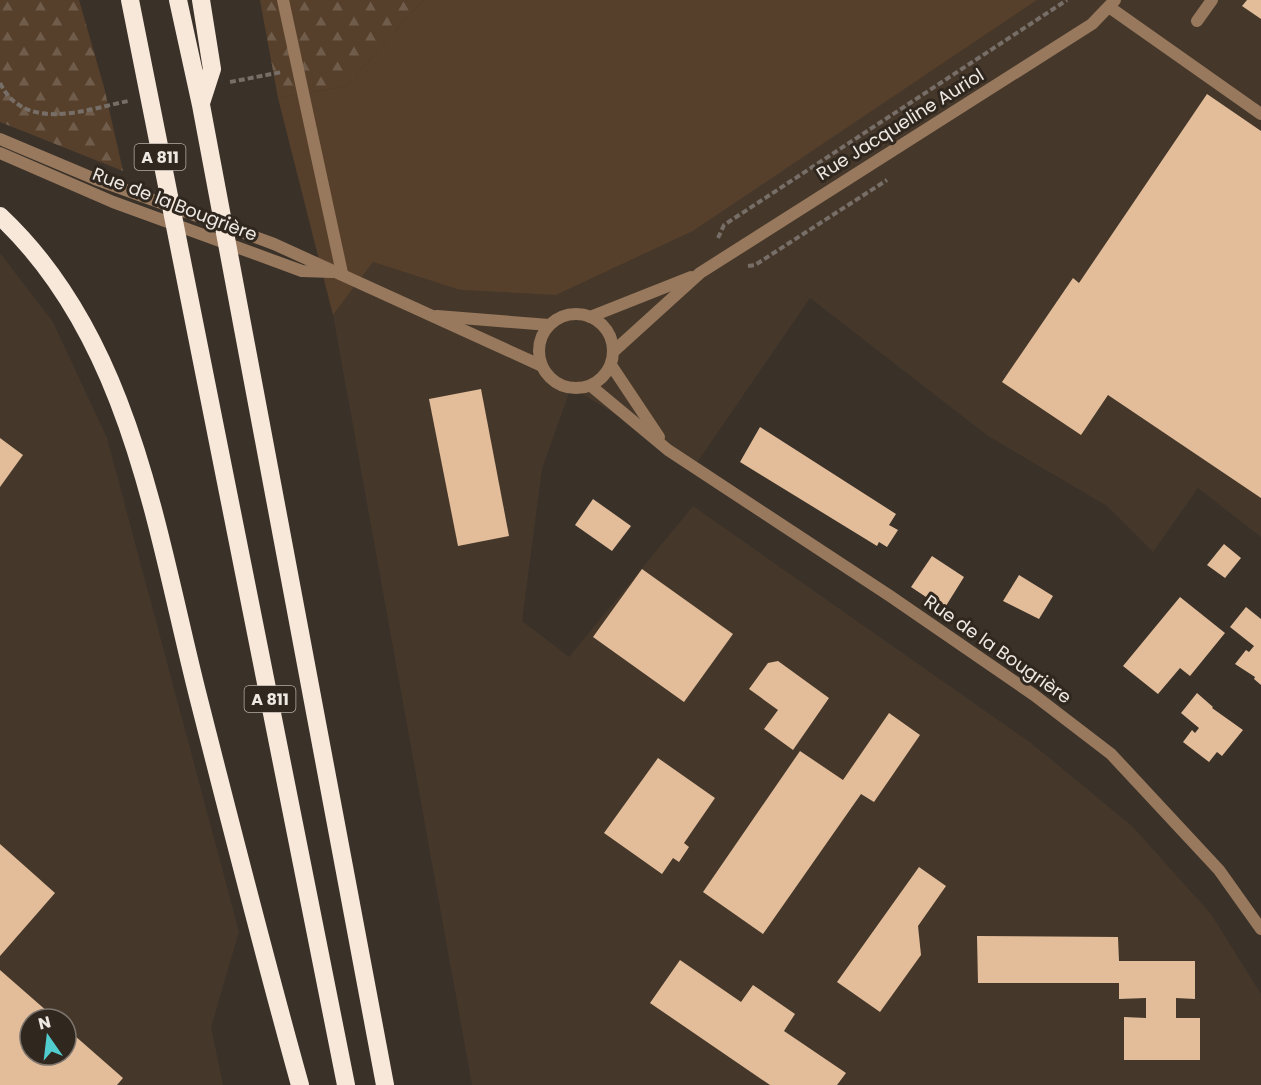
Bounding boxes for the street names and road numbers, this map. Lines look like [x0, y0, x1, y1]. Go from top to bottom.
street label: Rue Jacqueline Auriol [812, 62, 988, 186]
road number: A 811 [134, 144, 186, 170]
street label: Rue de la Bougrière [89, 161, 261, 247]
street label: Rue de la Bougrière [919, 589, 1077, 709]
road number: A 811 [244, 686, 296, 712]

